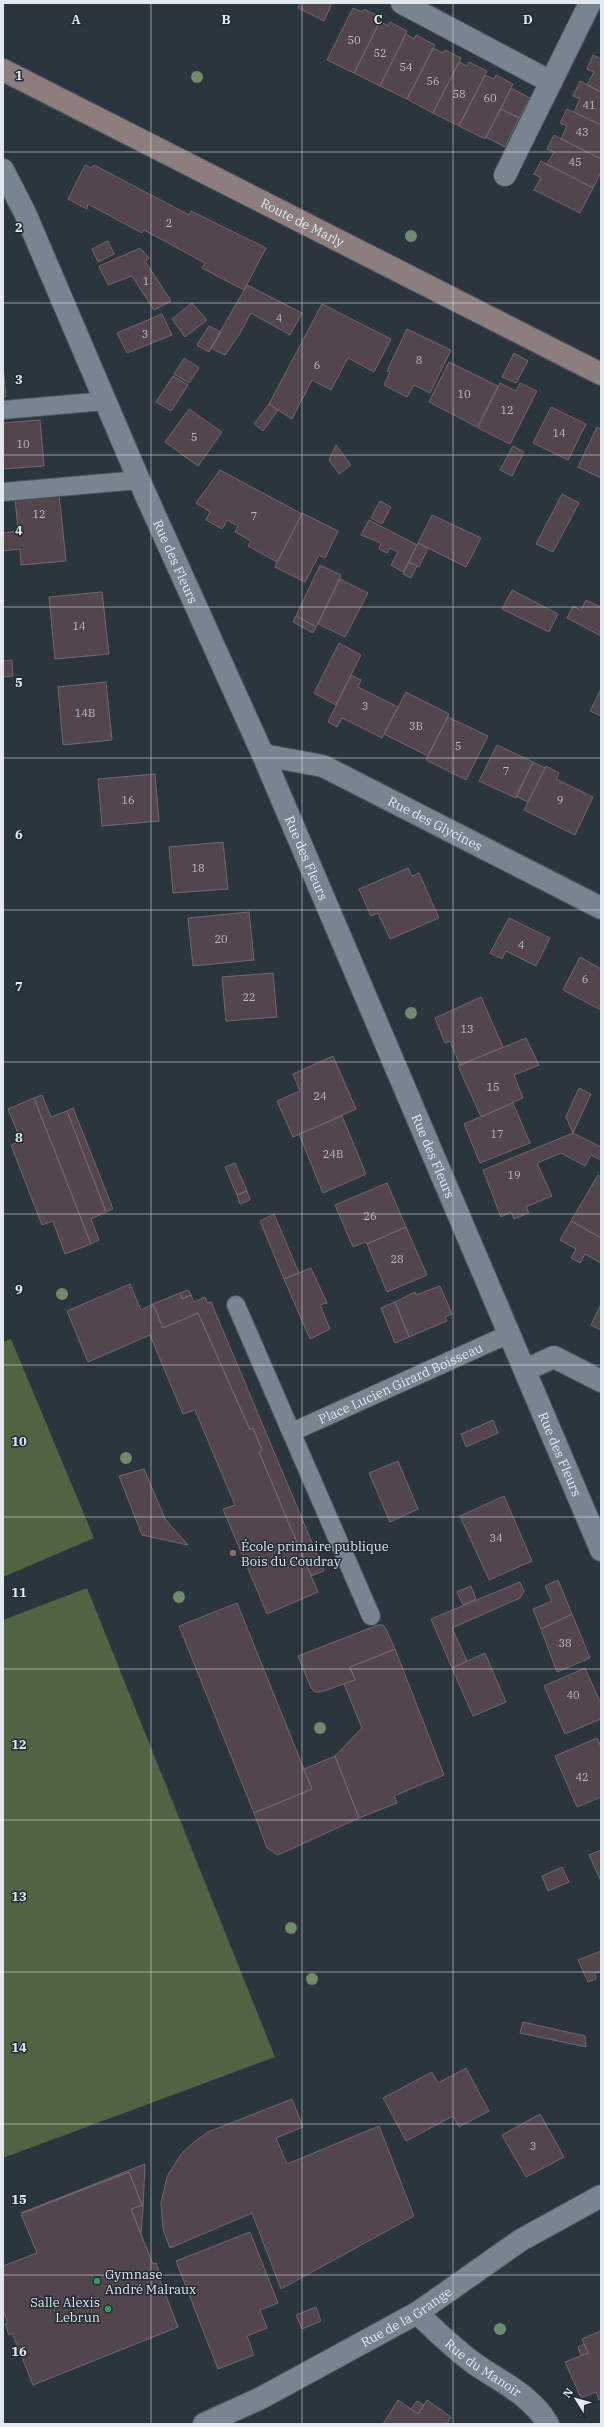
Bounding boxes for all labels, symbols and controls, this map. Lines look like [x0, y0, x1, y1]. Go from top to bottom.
text: A [71, 11, 81, 28]
text: B [221, 11, 231, 28]
text: C [374, 11, 383, 28]
text: D [523, 11, 533, 28]
house number: 50 [347, 33, 361, 47]
house number: 52 [373, 46, 387, 60]
house number: 54 [399, 60, 413, 74]
text: 1 [15, 67, 23, 84]
house number: 56 [426, 74, 440, 88]
house number: 58 [452, 87, 466, 101]
house number: 60 [483, 91, 497, 105]
house number: 41 [582, 98, 596, 112]
house number: 43 [575, 125, 589, 139]
house number: 45 [568, 155, 582, 169]
street label: Route de Marly [258, 194, 347, 251]
house number: 2 [166, 216, 172, 230]
text: 2 [15, 219, 23, 236]
house number: 1 [143, 274, 149, 288]
house number: 4 [276, 311, 283, 325]
house number: 3 [142, 327, 148, 341]
house number: 8 [416, 353, 422, 367]
house number: 6 [314, 358, 320, 372]
text: 3 [15, 371, 23, 388]
house number: 10 [457, 387, 471, 401]
house number: 12 [500, 403, 514, 417]
house number: 14 [552, 426, 566, 440]
house number: 5 [191, 430, 197, 444]
house number: 10 [16, 437, 30, 451]
house number: 12 [32, 507, 46, 521]
house number: 7 [251, 509, 257, 523]
street label: Rue des Fleurs [149, 517, 202, 606]
text: 4 [15, 522, 23, 539]
house number: 14 [72, 619, 86, 633]
text: 5 [15, 674, 23, 691]
house number: 3 [362, 699, 368, 713]
house number: 14B [75, 706, 95, 720]
house number: 3B [409, 719, 423, 733]
house number: 5 [455, 739, 461, 753]
house number: 7 [503, 764, 509, 778]
house number: 16 [121, 793, 135, 807]
street label: Rue des Glycines [385, 793, 485, 855]
house number: 9 [557, 793, 563, 807]
street label: Rue des Fleurs [281, 813, 332, 903]
text: 6 [15, 826, 23, 843]
house number: 18 [191, 861, 205, 875]
house number: 20 [214, 932, 228, 946]
house number: 4 [518, 938, 525, 952]
house number: 6 [582, 972, 588, 986]
text: 7 [15, 978, 23, 995]
house number: 22 [242, 990, 256, 1004]
house number: 13 [460, 1022, 474, 1036]
house number: 15 [486, 1080, 500, 1094]
house number: 24 [313, 1089, 327, 1103]
street label: Rue des Fleurs [408, 1111, 458, 1201]
house number: 17 [490, 1127, 504, 1141]
text: 8 [15, 1129, 23, 1146]
house number: 24B [323, 1147, 343, 1161]
house number: 19 [507, 1168, 521, 1182]
house number: 26 [363, 1209, 377, 1223]
house number: 28 [390, 1252, 404, 1266]
text: 9 [15, 1281, 23, 1298]
street label: Place Lucien Girard Boisseau [316, 1339, 486, 1428]
street label: Rue des Fleurs [534, 1410, 585, 1499]
text: 10 [11, 1433, 27, 1450]
house number: 34 [489, 1531, 503, 1545]
place label: École primaire publique Bois du Coudray [241, 1538, 389, 1570]
marker: École primaire publique Bois du Coudray [228, 1548, 238, 1558]
text: 11 [11, 1584, 27, 1601]
house number: 38 [558, 1636, 572, 1650]
house number: 40 [566, 1688, 580, 1702]
text: 12 [11, 1736, 27, 1753]
house number: 42 [575, 1770, 589, 1784]
text: 13 [11, 1888, 27, 1905]
text: 14 [11, 2039, 27, 2056]
house number: 3 [530, 2139, 536, 2153]
text: 15 [11, 2191, 27, 2208]
place label: Gymnase André Malraux [105, 2266, 196, 2298]
marker: Gymnase André Malraux [92, 2276, 102, 2286]
street label: Rue de la Grange [358, 2283, 455, 2351]
place label: Salle Alexis Lebrun [30, 2294, 100, 2326]
marker: Salle Alexis Lebrun [103, 2304, 113, 2314]
street label: Rue du Manoir [441, 2335, 525, 2401]
text: 16 [11, 2343, 27, 2360]
north arrow [556, 2379, 596, 2419]
text: N [560, 2385, 576, 2401]

